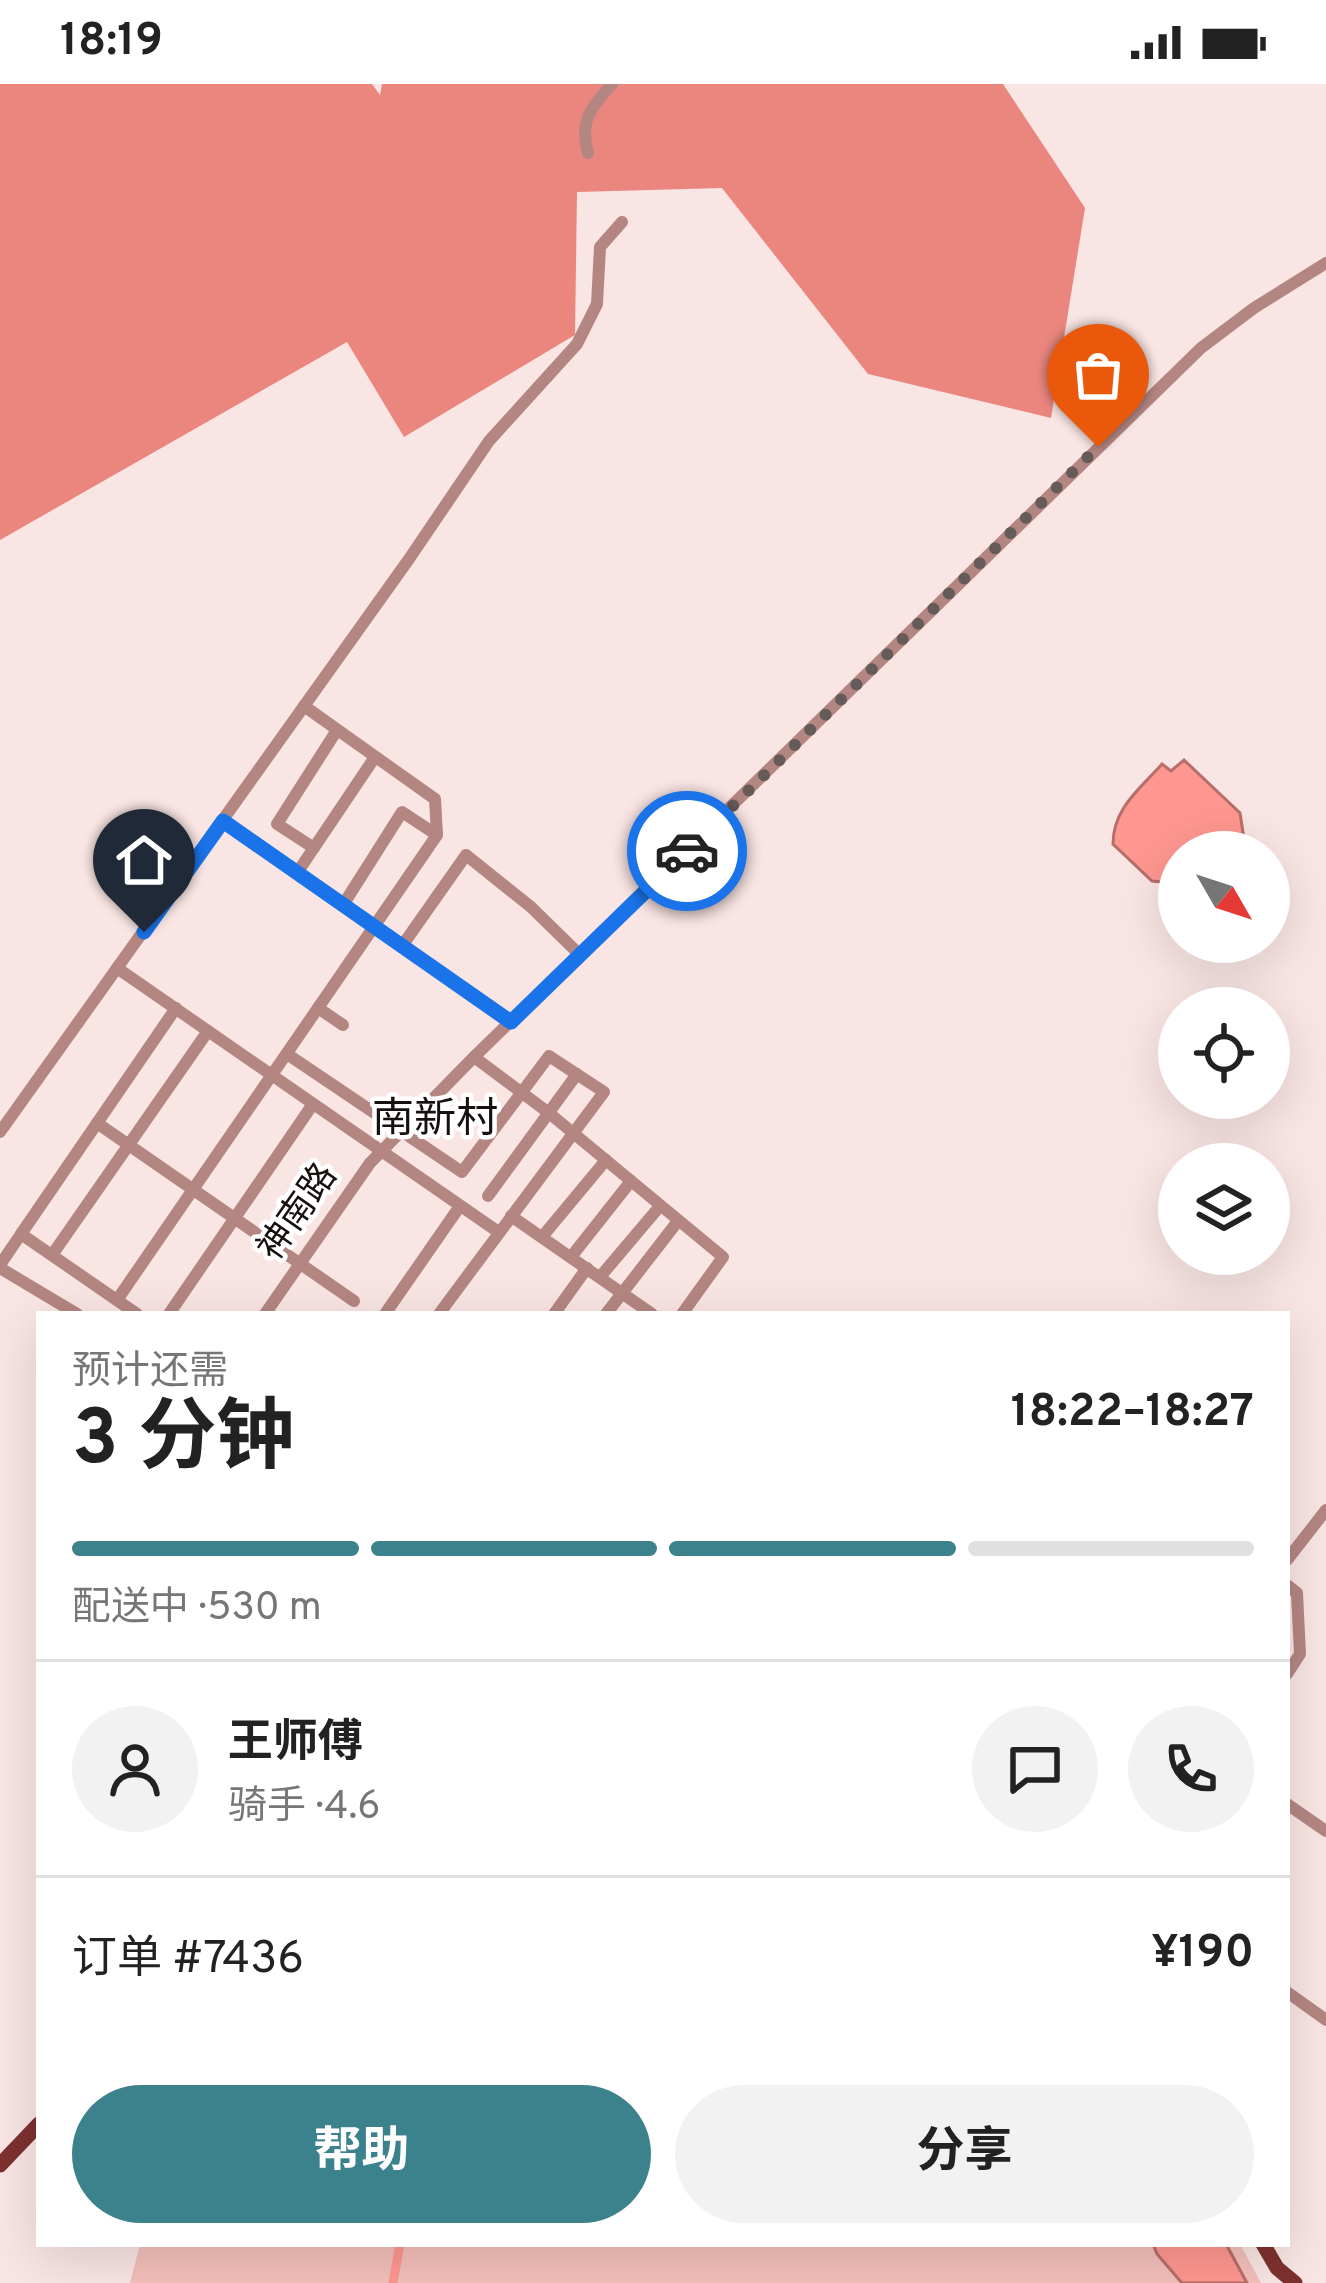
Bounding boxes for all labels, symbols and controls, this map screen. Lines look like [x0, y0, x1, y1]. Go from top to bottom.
text: 18:19 [60, 14, 163, 71]
pin [1047, 324, 1149, 447]
icon: bag [1065, 342, 1131, 408]
courier [627, 791, 747, 911]
pin [93, 809, 195, 932]
icon: car [654, 818, 720, 884]
icon: home [111, 827, 177, 893]
north arrow [1158, 831, 1290, 963]
map controls [1158, 831, 1290, 1275]
button: locate [1158, 987, 1290, 1119]
district label: 南新村 [372, 1095, 498, 1148]
button: layers [1158, 1143, 1290, 1275]
street label: 神南路 [249, 1156, 349, 1270]
text: 预计还需 [72, 1349, 228, 1398]
text: 18:22–18:27 [1011, 1385, 1254, 1442]
text: 3 分钟 [72, 1393, 294, 1492]
text: 配送中 · 530 m [72, 1585, 322, 1634]
button: person [72, 1706, 198, 1832]
button: chat [972, 1706, 1098, 1832]
button: phone [1128, 1706, 1254, 1832]
text: 王师傅 [228, 1716, 363, 1773]
text: 骑手 · 4.6 [228, 1784, 381, 1833]
text: ¥190 [1151, 1926, 1254, 1983]
text: 订单 #7436 [72, 1932, 304, 1989]
button: 帮助 [72, 2085, 651, 2223]
button: 分享 [675, 2085, 1254, 2223]

